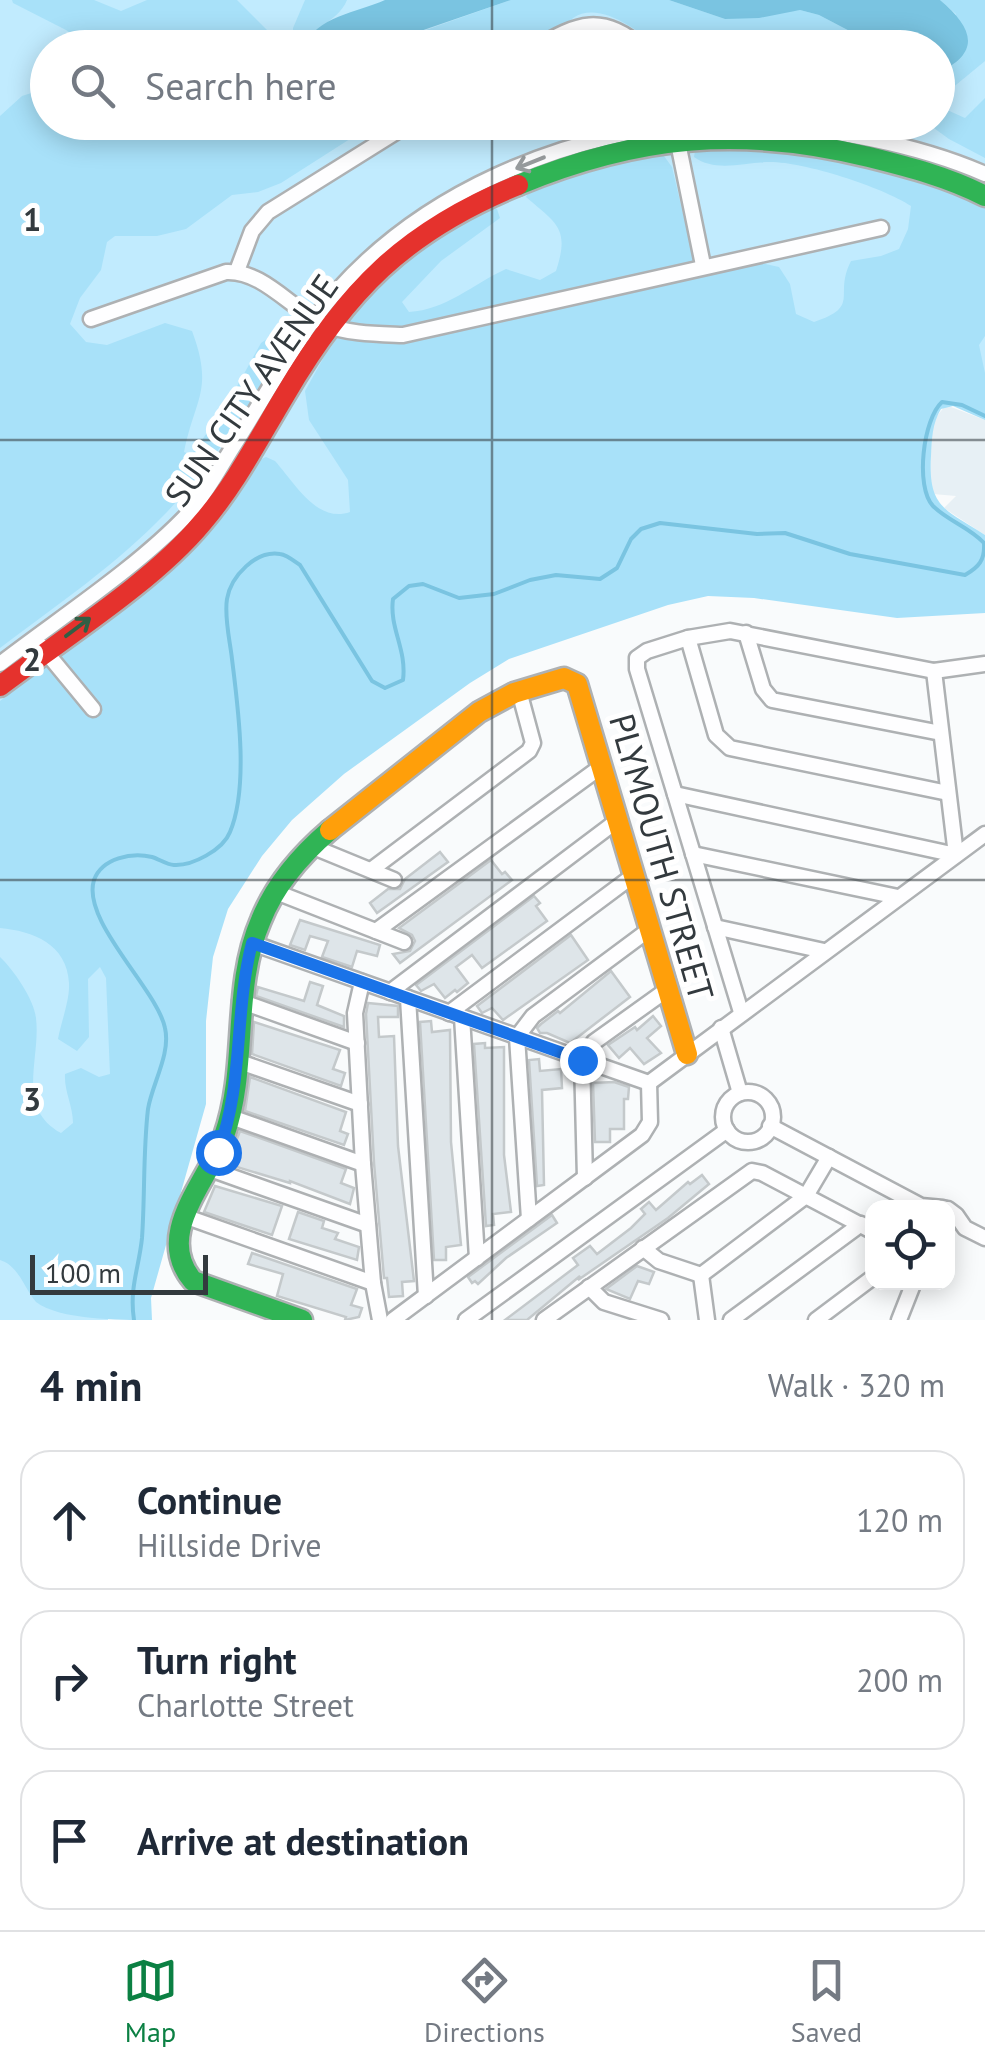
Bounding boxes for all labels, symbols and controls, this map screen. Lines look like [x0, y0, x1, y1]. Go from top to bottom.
search box [30, 30, 955, 140]
icon: search [65, 58, 120, 113]
text: Search here [145, 61, 337, 110]
one-way arrow [516, 155, 546, 173]
text: 1 [23, 198, 41, 240]
street label: SUN CITY AVENUE [154, 265, 348, 515]
one-way arrow [64, 617, 91, 638]
text: 2 [23, 638, 41, 680]
street label: PLYMOUTH STREET [599, 708, 725, 1006]
route end [560, 1038, 606, 1084]
text: 3 [23, 1078, 41, 1120]
route start [196, 1130, 242, 1176]
map controls [865, 1200, 955, 1290]
button: locate [865, 1200, 955, 1290]
scale bar [30, 1250, 208, 1294]
text: 100 m [45, 1254, 121, 1291]
text: 4 min [40, 1358, 142, 1413]
text: Walk · 320 m [768, 1364, 945, 1406]
text: Continue [137, 1475, 282, 1524]
icon: ahead [42, 1493, 97, 1548]
text: 120 m [856, 1499, 943, 1541]
text: Hillside Drive [137, 1524, 322, 1566]
text: Turn right [137, 1635, 297, 1684]
icon: right [42, 1653, 97, 1708]
text: 200 m [856, 1659, 943, 1701]
text: Charlotte Street [137, 1684, 354, 1726]
icon: arrive [42, 1813, 97, 1868]
text: Arrive at destination [137, 1816, 469, 1865]
tab: Map [123, 1953, 178, 2050]
tab: Directions [424, 1953, 545, 2050]
tab: Saved [791, 1953, 862, 2050]

